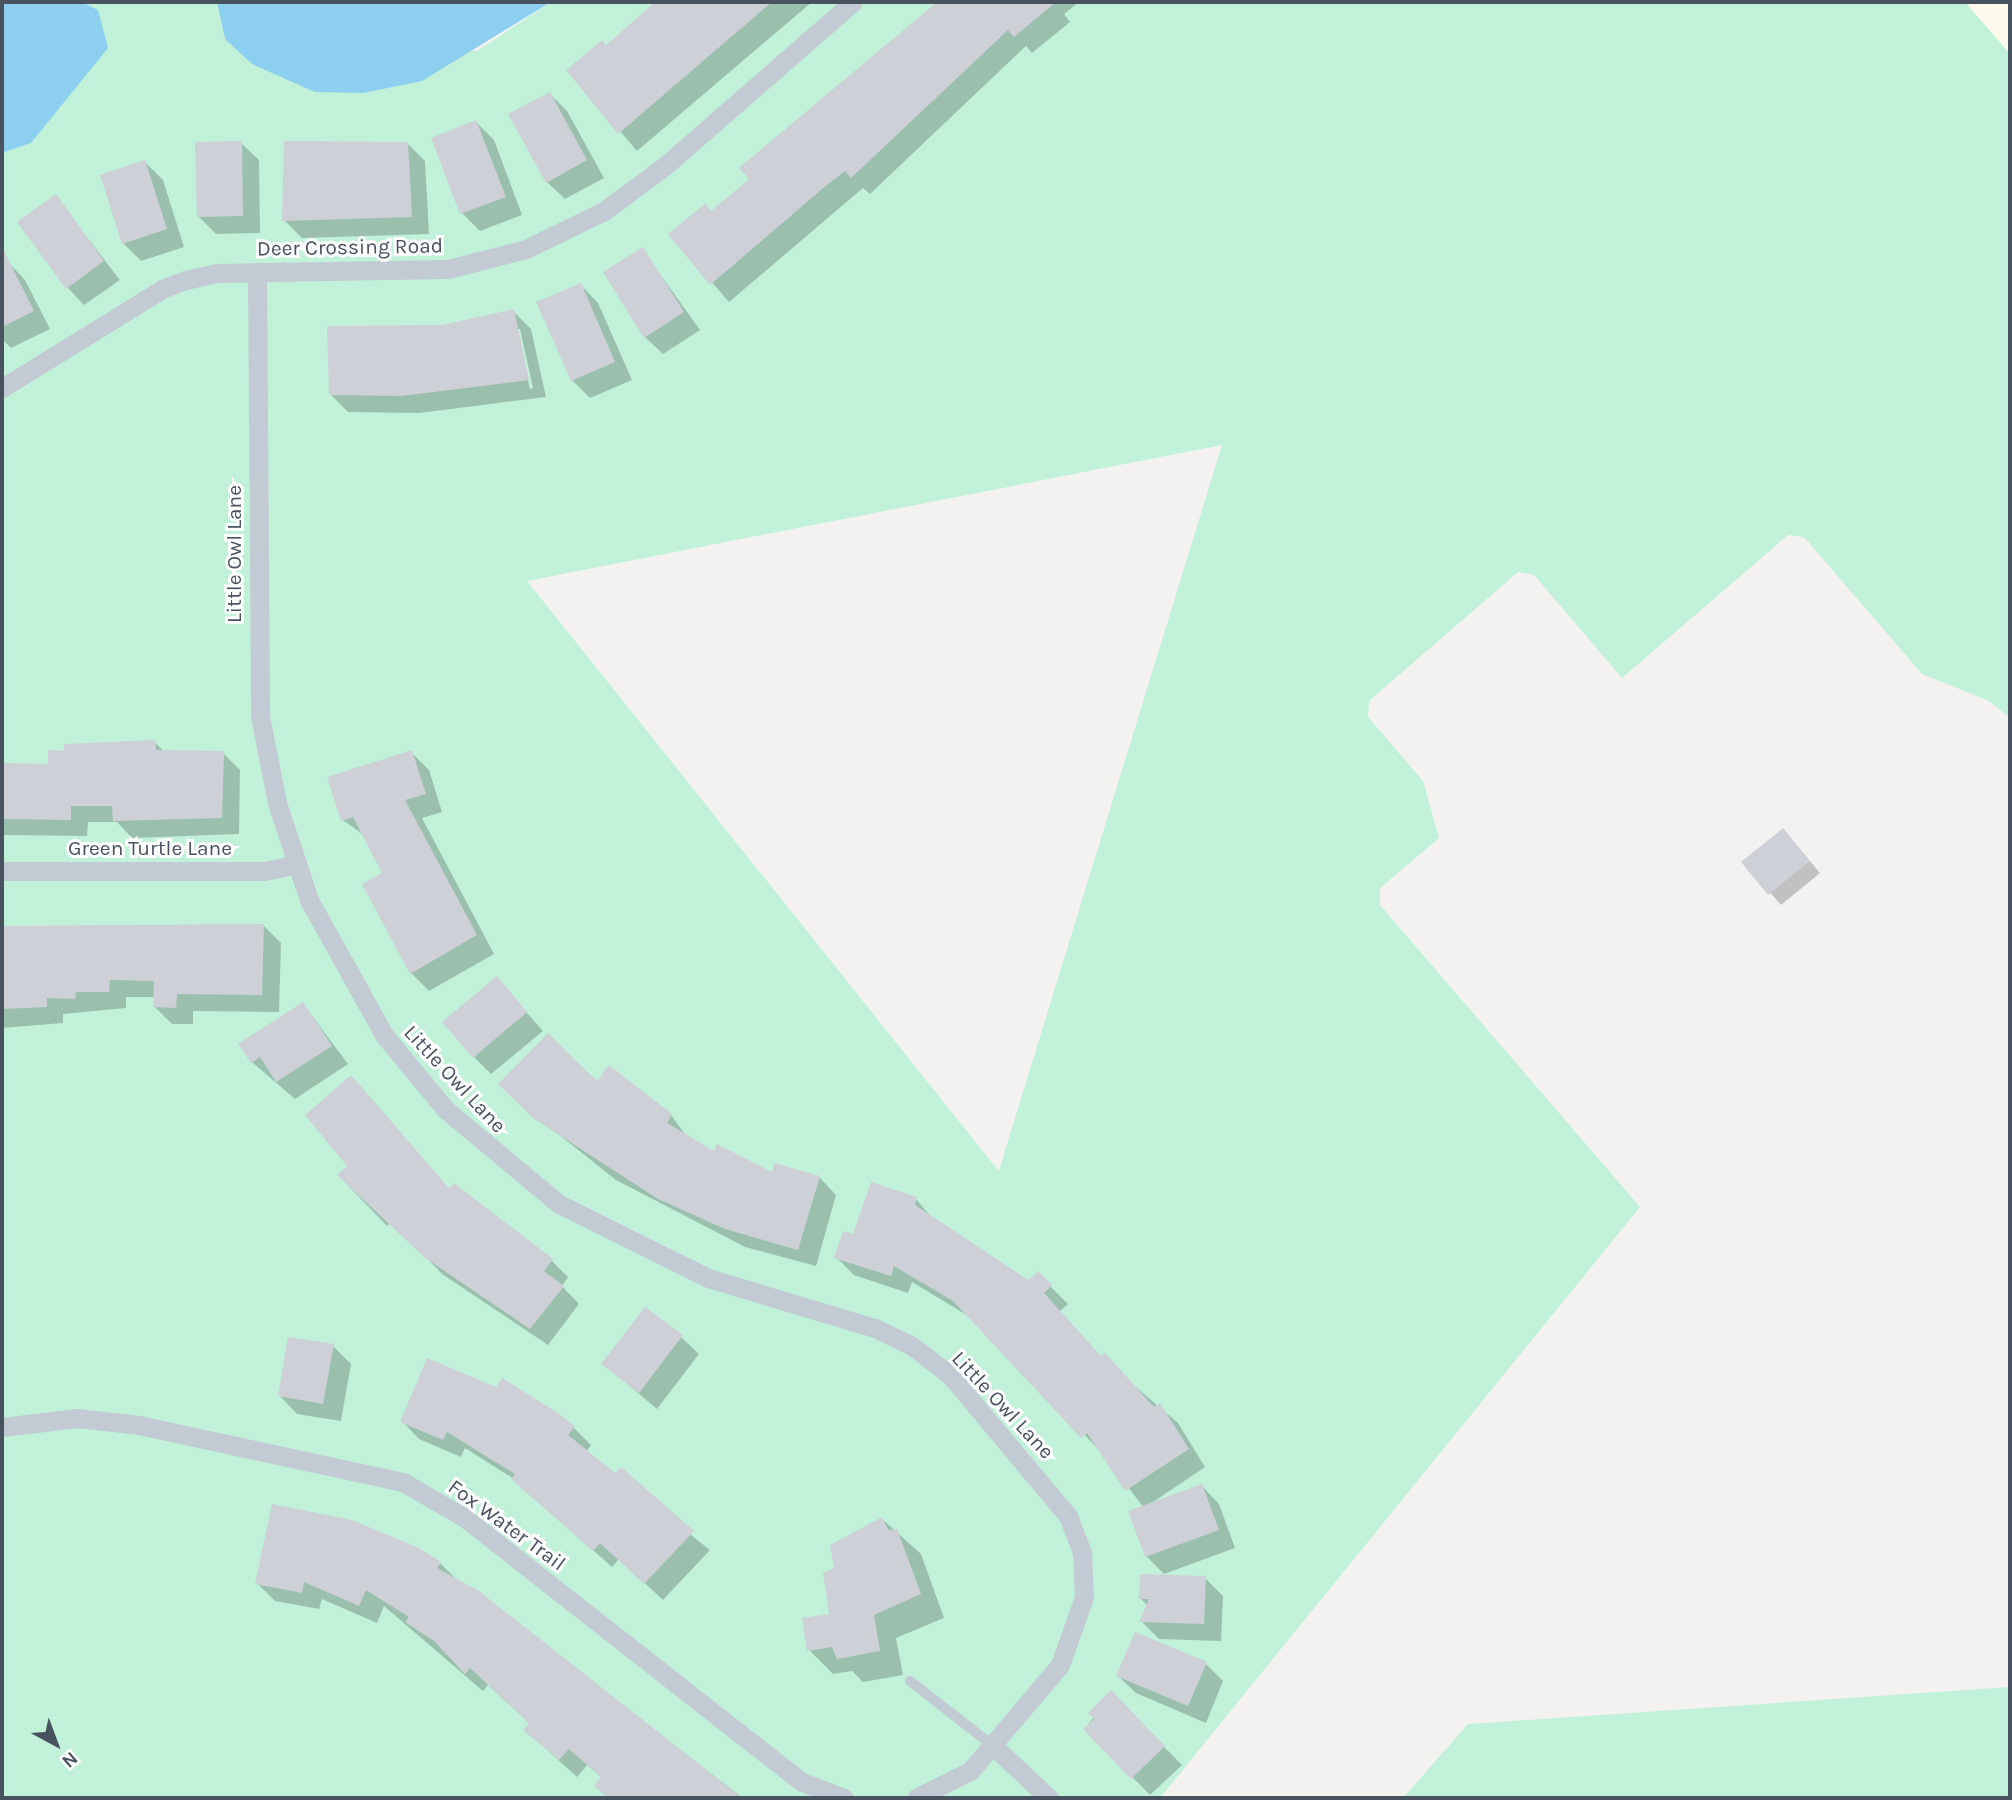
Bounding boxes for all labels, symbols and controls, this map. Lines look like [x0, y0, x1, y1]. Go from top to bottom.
street label: Deer Crossing Road [257, 233, 443, 261]
street label: Little Owl Lane [221, 485, 247, 623]
street label: Green Turtle Lane [68, 835, 232, 861]
street label: Little Owl Lane [399, 1020, 511, 1138]
street label: Little Owl Lane [947, 1346, 1059, 1464]
street label: Fox Water Trail [443, 1474, 571, 1576]
north arrow [21, 1709, 91, 1779]
text: N [57, 1747, 82, 1773]

